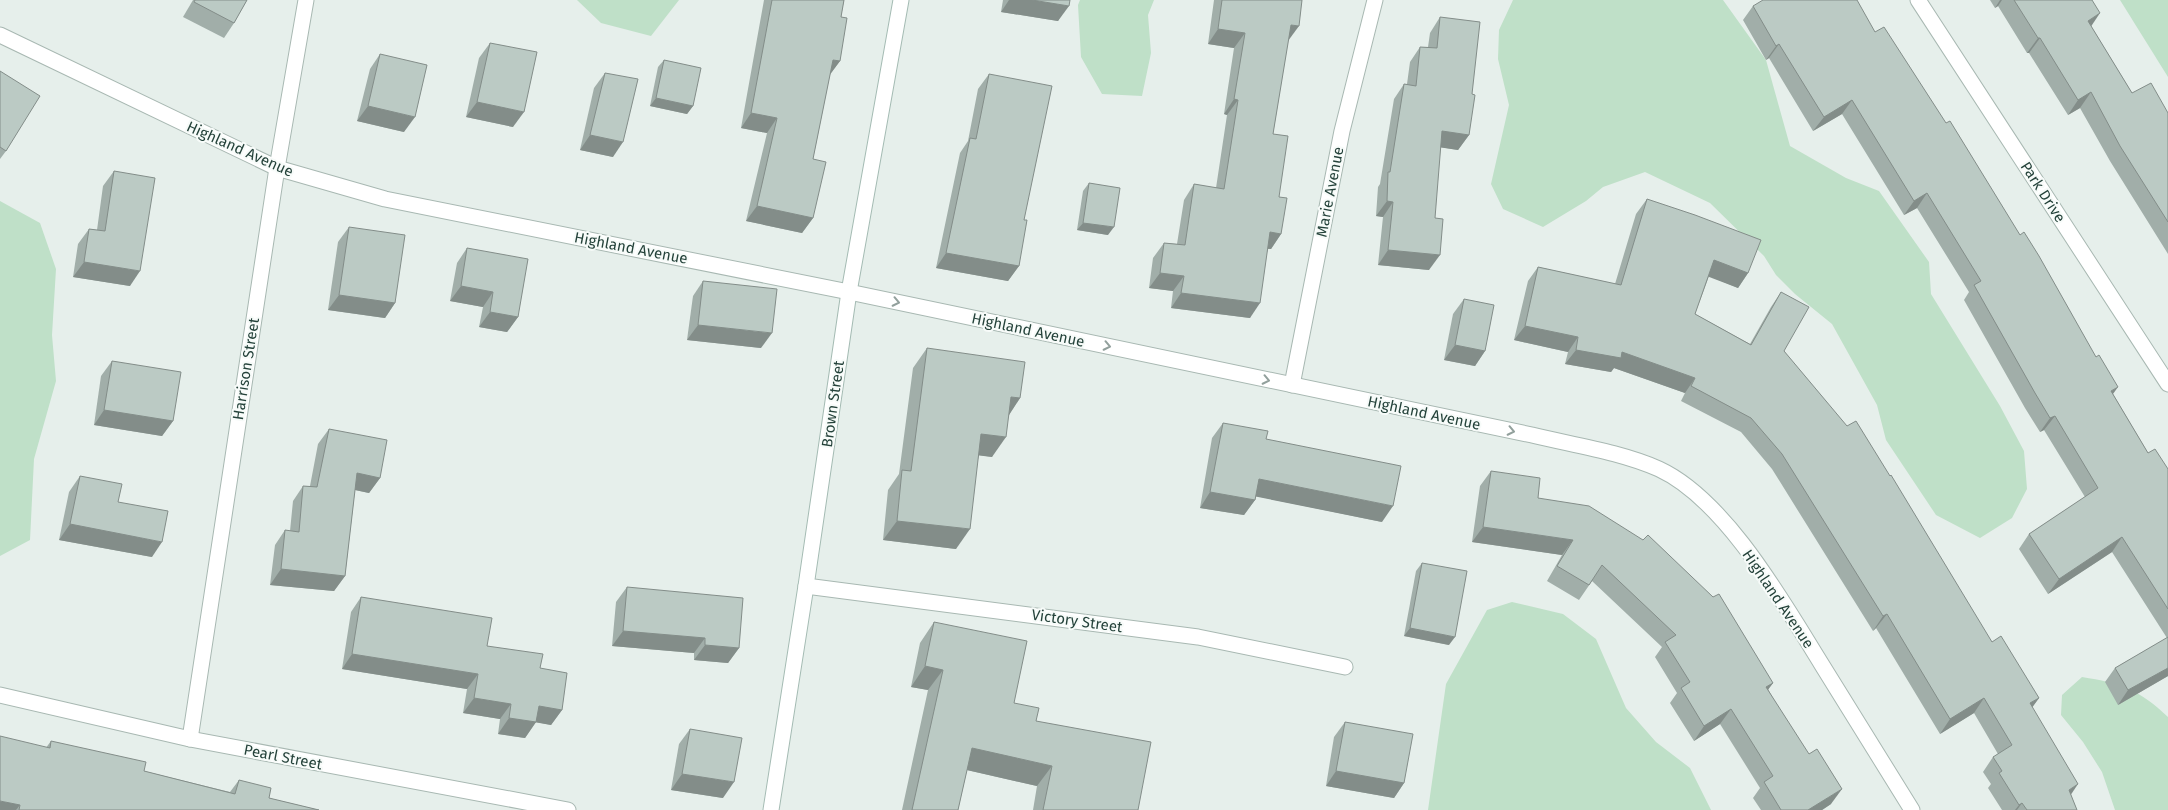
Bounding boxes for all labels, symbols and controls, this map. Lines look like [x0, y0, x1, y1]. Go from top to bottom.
street label: Highland Avenue [184, 117, 296, 181]
street label: Marie Avenue [1312, 145, 1348, 239]
street label: Park Drive [2017, 158, 2069, 226]
street label: Highland Avenue [573, 228, 689, 268]
one-way arrow [892, 296, 901, 307]
street label: Highland Avenue [970, 309, 1086, 351]
street label: Harrison Street [229, 316, 263, 421]
one-way arrow [1102, 341, 1111, 351]
street label: Brown Street [818, 359, 848, 449]
one-way arrow [1261, 374, 1270, 384]
street label: Highland Avenue [1366, 392, 1482, 434]
one-way arrow [1506, 425, 1515, 435]
street label: Highland Avenue [1738, 546, 1818, 652]
street label: Victory Street [1030, 606, 1124, 636]
street label: Pearl Street [242, 741, 324, 774]

